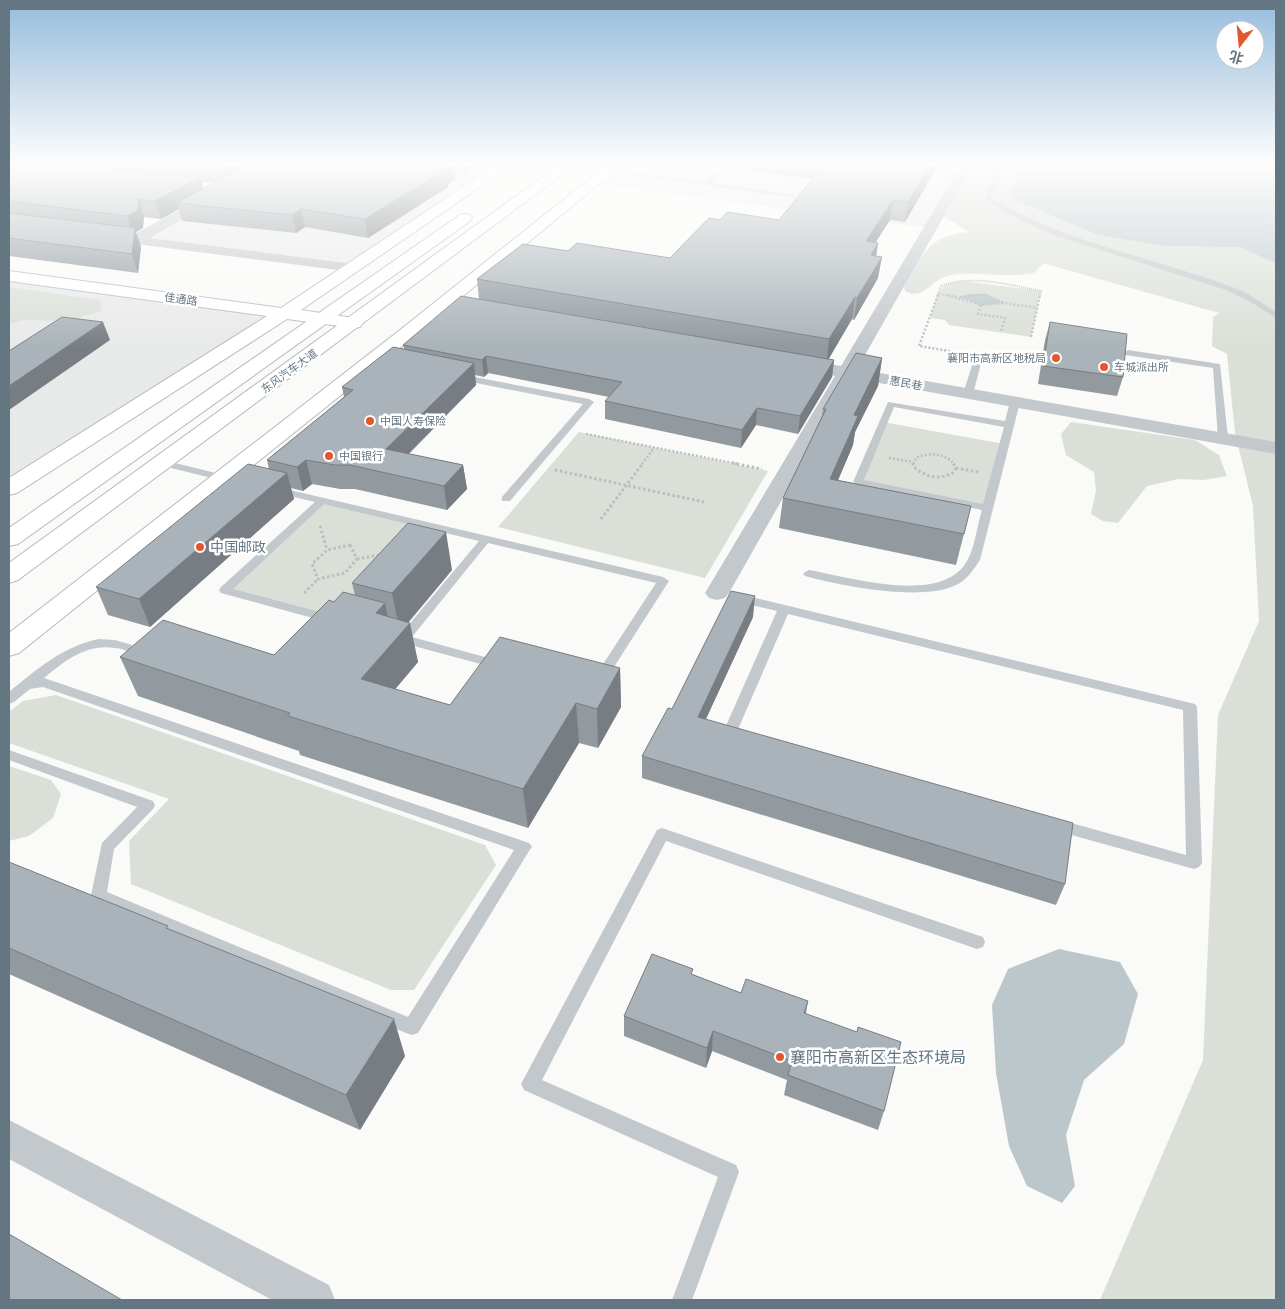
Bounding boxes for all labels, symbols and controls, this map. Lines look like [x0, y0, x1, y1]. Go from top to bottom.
north arrow [1215, 20, 1265, 70]
text: 北 [1227, 47, 1246, 68]
street label: 佳通路 [164, 290, 198, 308]
street label: 东风汽车大道 [258, 346, 320, 396]
place label: 襄阳市高新区地税局 [947, 351, 1046, 365]
marker: 襄阳市高新区地税局 [1050, 352, 1062, 364]
place label: 车城派出所 [1114, 360, 1169, 374]
marker: 车城派出所 [1098, 361, 1110, 373]
street label: 惠民巷 [889, 373, 923, 393]
place label: 中国人寿保险 [380, 414, 446, 428]
marker: 中国人寿保险 [364, 415, 376, 427]
place label: 中国银行 [339, 449, 383, 463]
marker: 中国银行 [323, 450, 335, 462]
place label: 中国邮政 [210, 538, 266, 556]
marker: 中国邮政 [194, 541, 206, 553]
place label: 襄阳市高新区生态环境局 [790, 1046, 966, 1068]
marker: 襄阳市高新区生态环境局 [774, 1051, 786, 1063]

